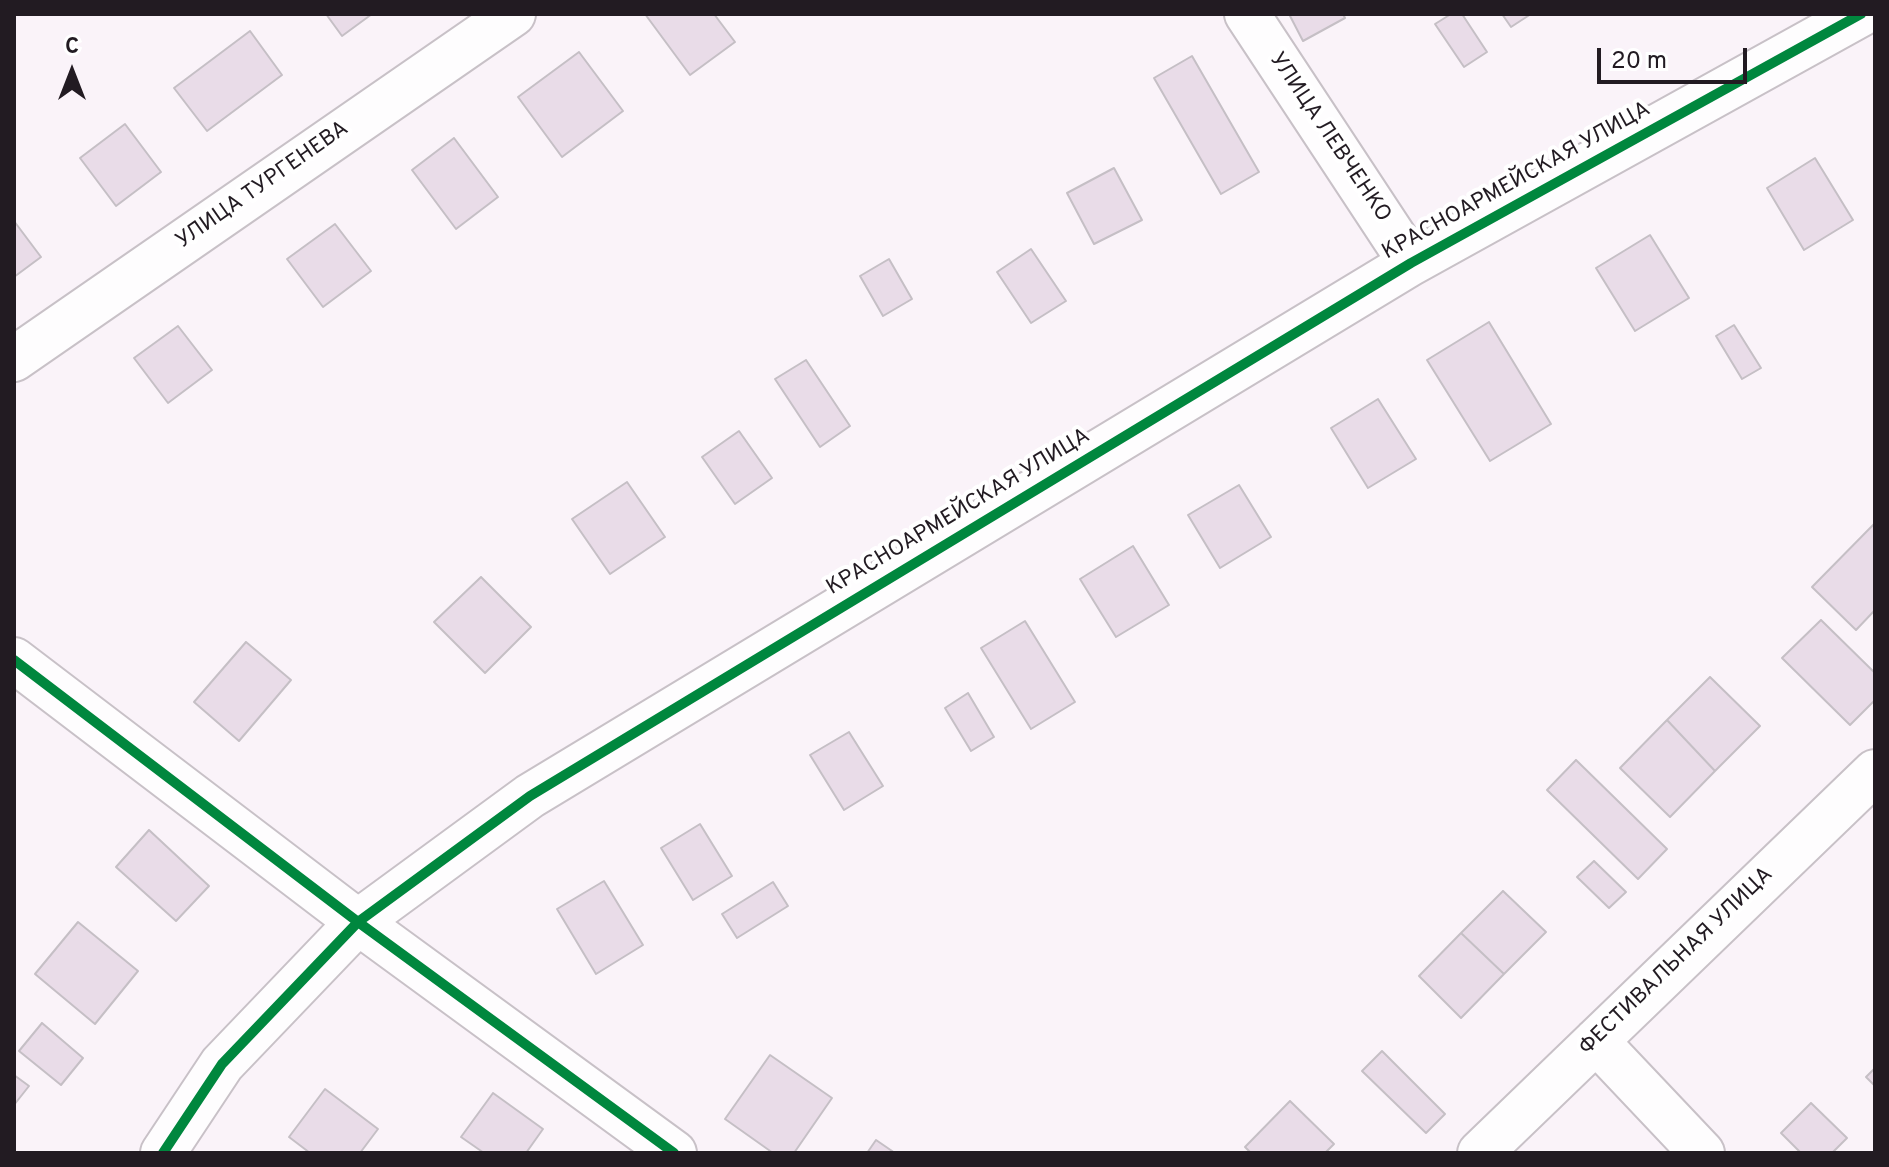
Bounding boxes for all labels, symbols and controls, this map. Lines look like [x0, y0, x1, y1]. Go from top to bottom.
north arrow [32, 32, 112, 112]
scale bar [1601, 32, 1751, 82]
text: С [65, 34, 79, 61]
text: 20 m [1611, 47, 1667, 77]
street label: УЛИЦА ЛЕВЧЕНКО [1262, 48, 1396, 228]
street label: КРАСНОАРМЕЙСКАЯ УЛИЦА [1378, 97, 1656, 267]
street label: УЛИЦА ТУРГЕНЕВА [172, 116, 354, 256]
street label: КРАСНОАРМЕЙСКАЯ УЛИЦА [823, 424, 1095, 602]
street label: ФЕСТИВАЛЬНАЯ УЛИЦА [1575, 862, 1779, 1062]

